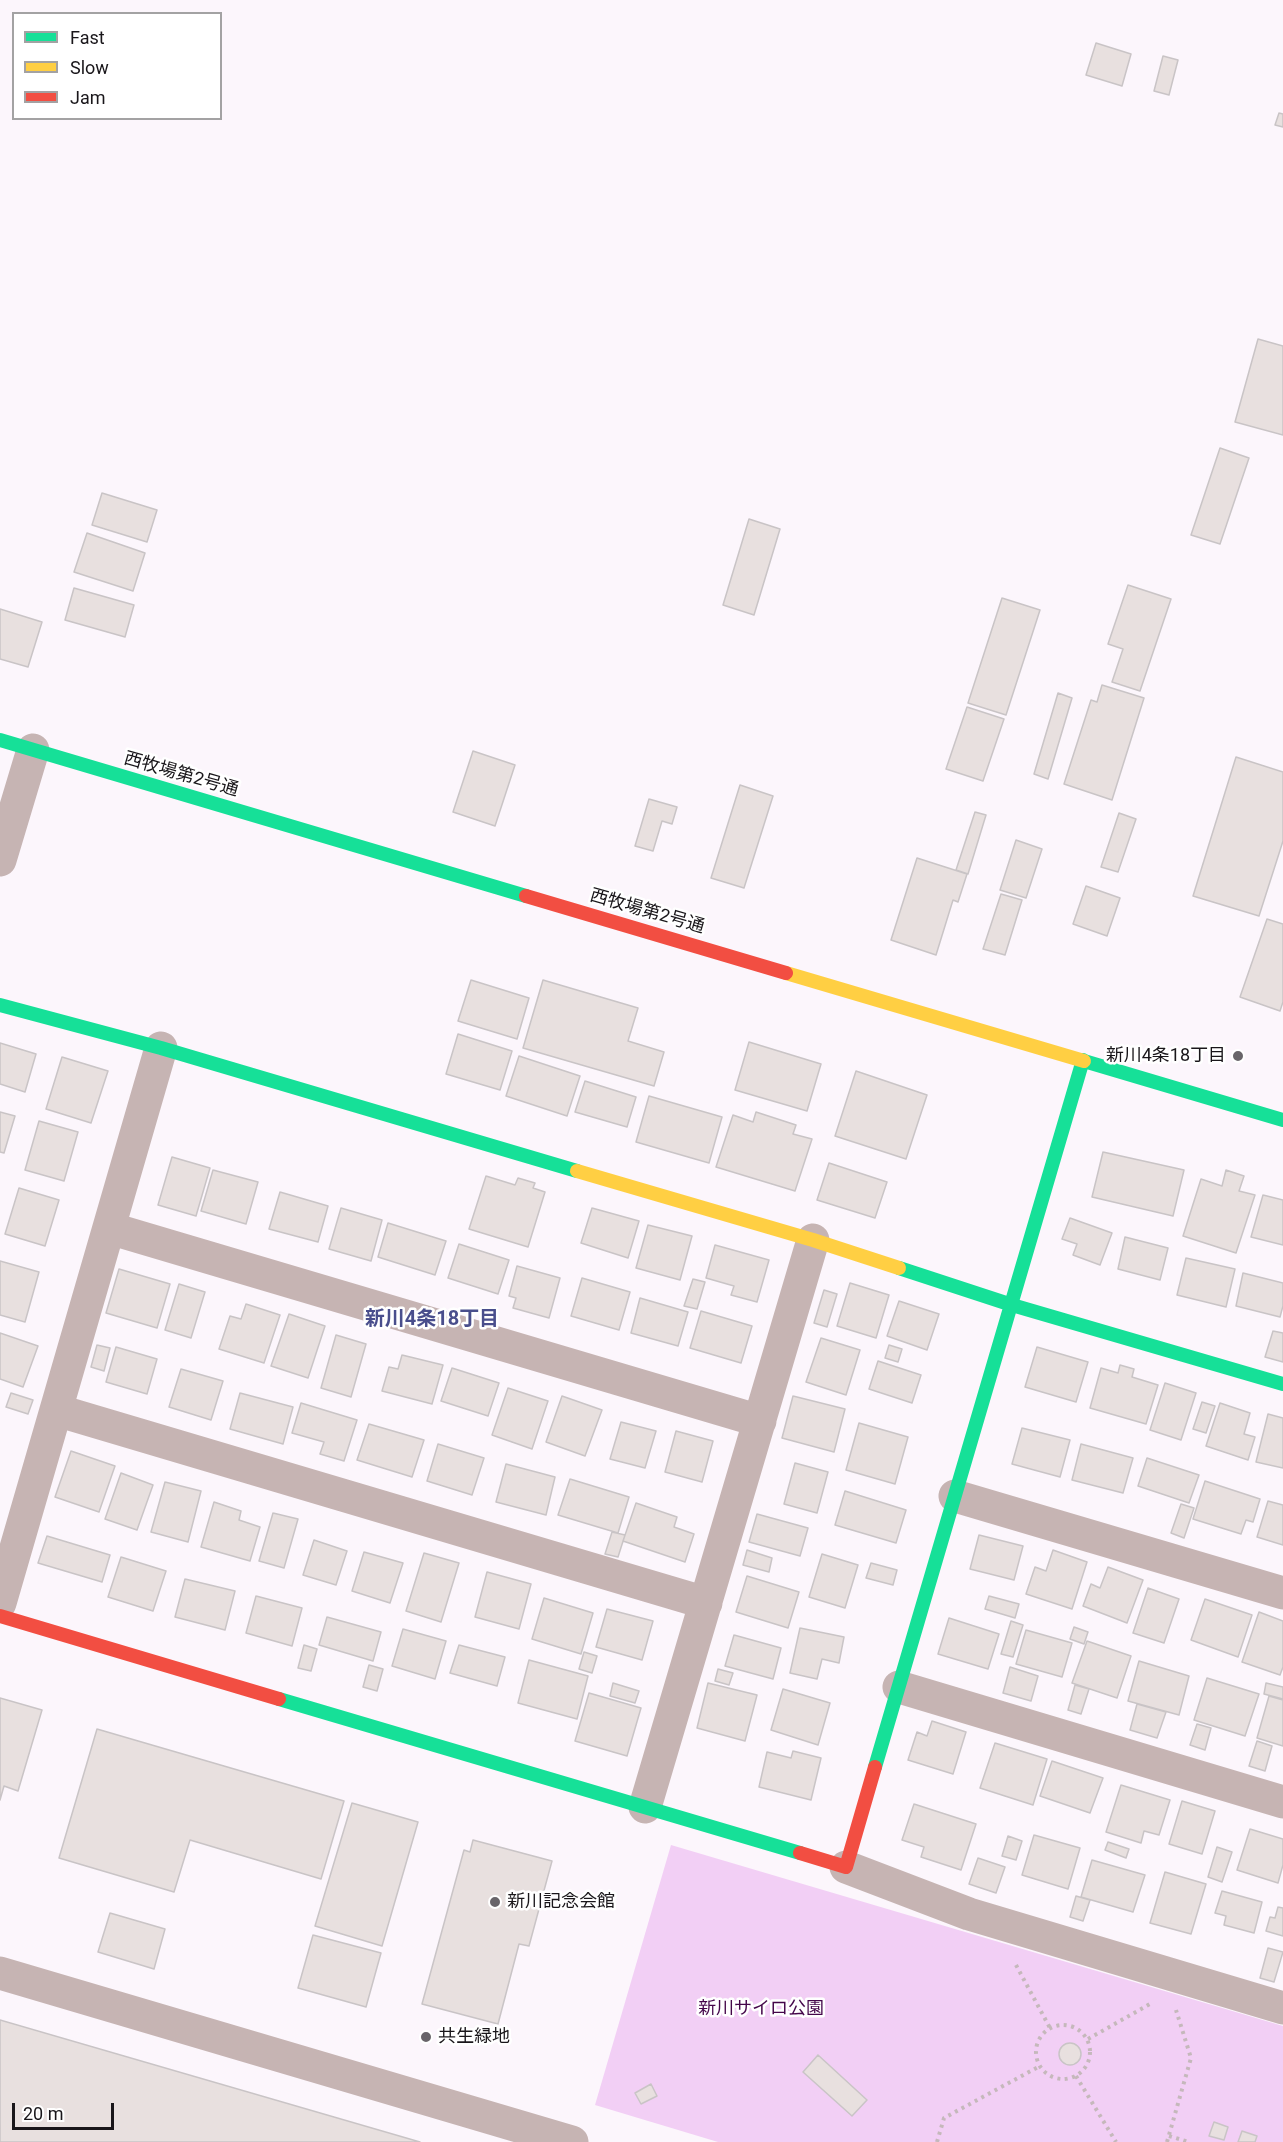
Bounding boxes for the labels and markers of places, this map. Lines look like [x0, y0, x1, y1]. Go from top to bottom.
place label: 新川4条18丁目 [1106, 1045, 1226, 1067]
marker: 新川4条18丁目 [1231, 1049, 1245, 1063]
place label: 新川記念会館 [507, 1891, 615, 1913]
marker: 新川記念会館 [488, 1895, 502, 1909]
place label: 共生緑地 [438, 2026, 510, 2048]
marker: 共生緑地 [419, 2030, 433, 2044]

